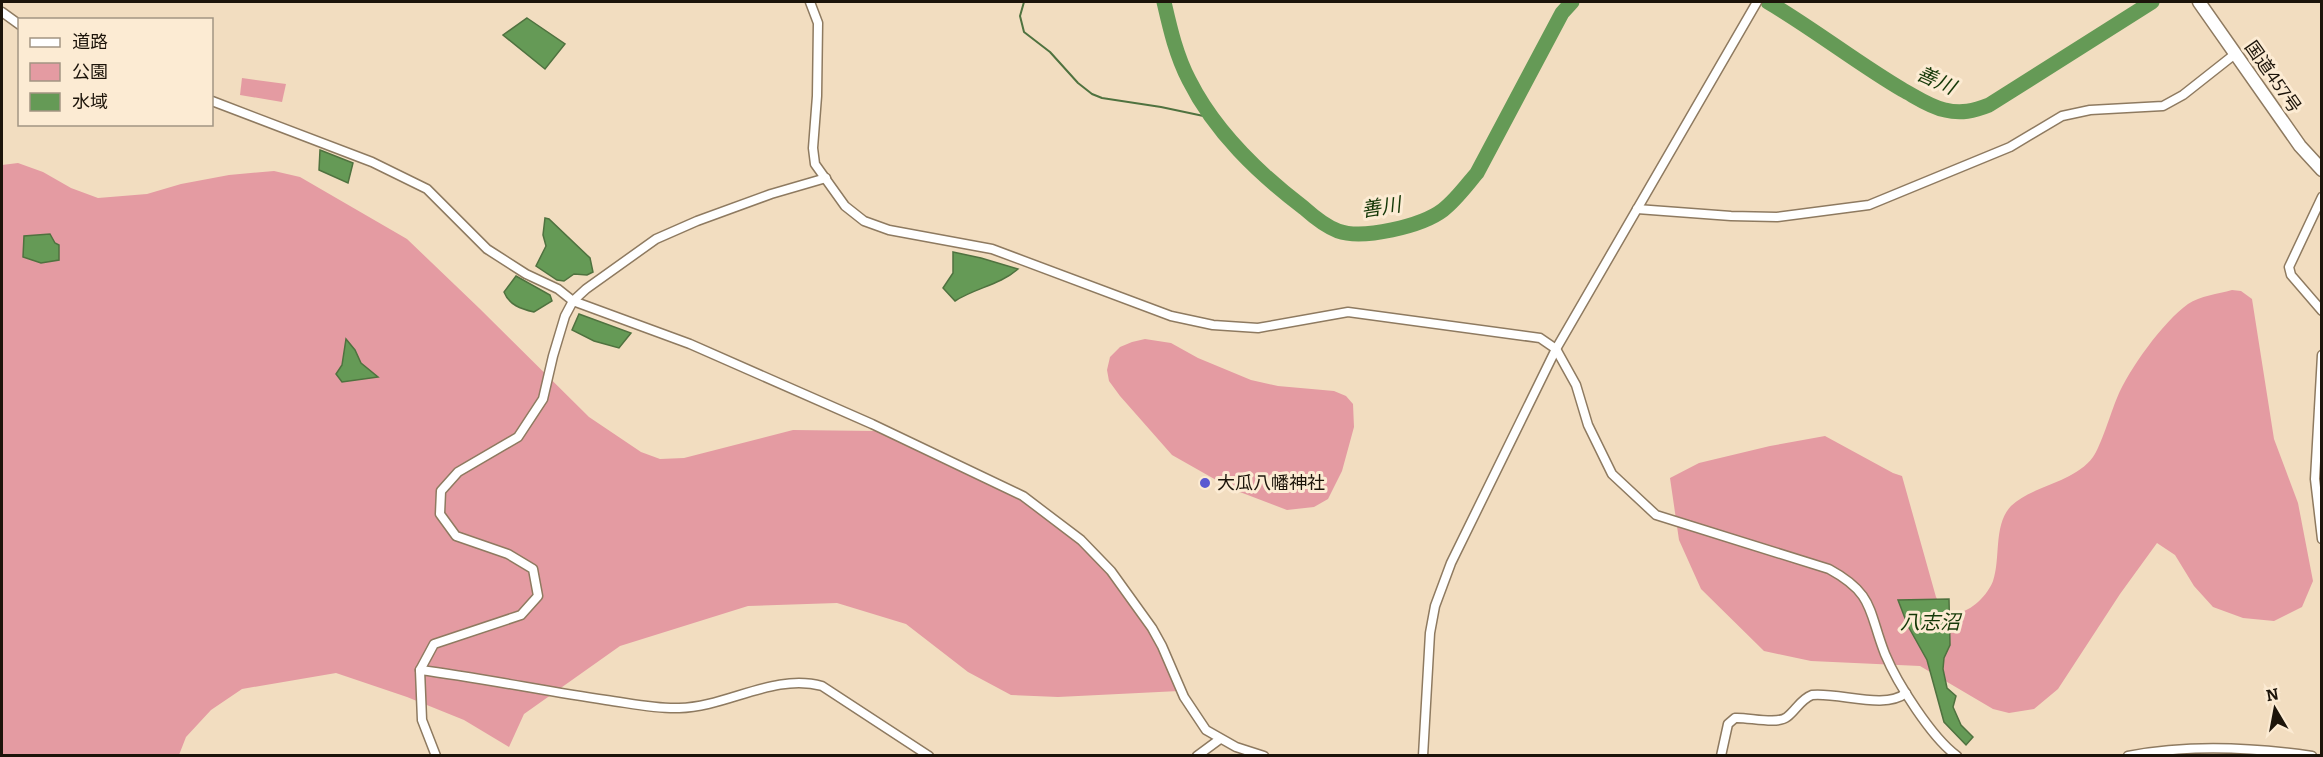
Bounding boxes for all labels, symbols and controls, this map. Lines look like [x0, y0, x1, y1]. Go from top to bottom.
legend [18, 18, 213, 126]
text: 道路 [72, 31, 108, 53]
street label: 国道457号 [2240, 37, 2306, 117]
text: 公園 [72, 61, 108, 83]
water label: 善川 [1913, 61, 1961, 100]
text: 水域 [72, 91, 108, 113]
water label: 善川 [1359, 192, 1405, 222]
place label: 大瓜八幡神社 [1217, 472, 1325, 494]
marker: 大瓜八幡神社 [1198, 476, 1212, 490]
water label: 八志沼 [1900, 610, 1963, 634]
north arrow [2245, 679, 2305, 739]
text: N [2265, 684, 2280, 705]

